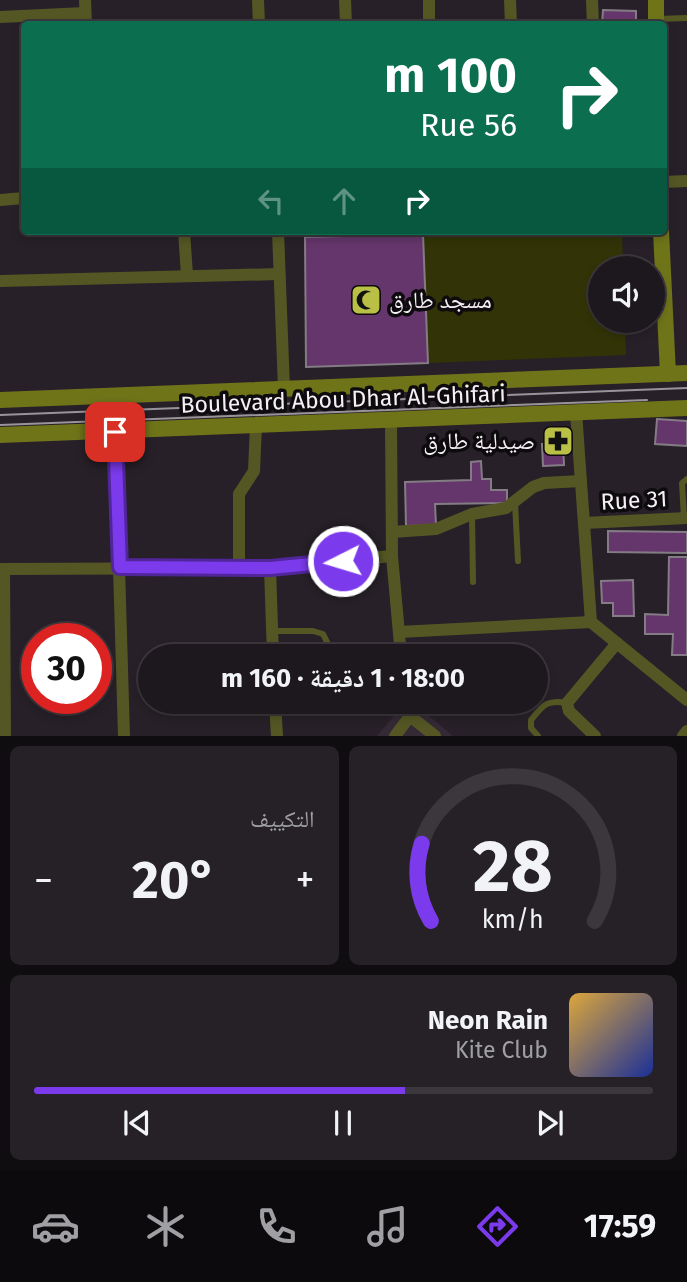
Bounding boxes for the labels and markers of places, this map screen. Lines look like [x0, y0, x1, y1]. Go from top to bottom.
mosque icon: مسجد طارق [349, 283, 383, 317]
place label: مسجد طارق [389, 286, 492, 314]
pin [85, 402, 145, 462]
pharmacy icon: صيدلية طارق [541, 424, 575, 458]
place label: صيدلية طارق [423, 427, 535, 455]

